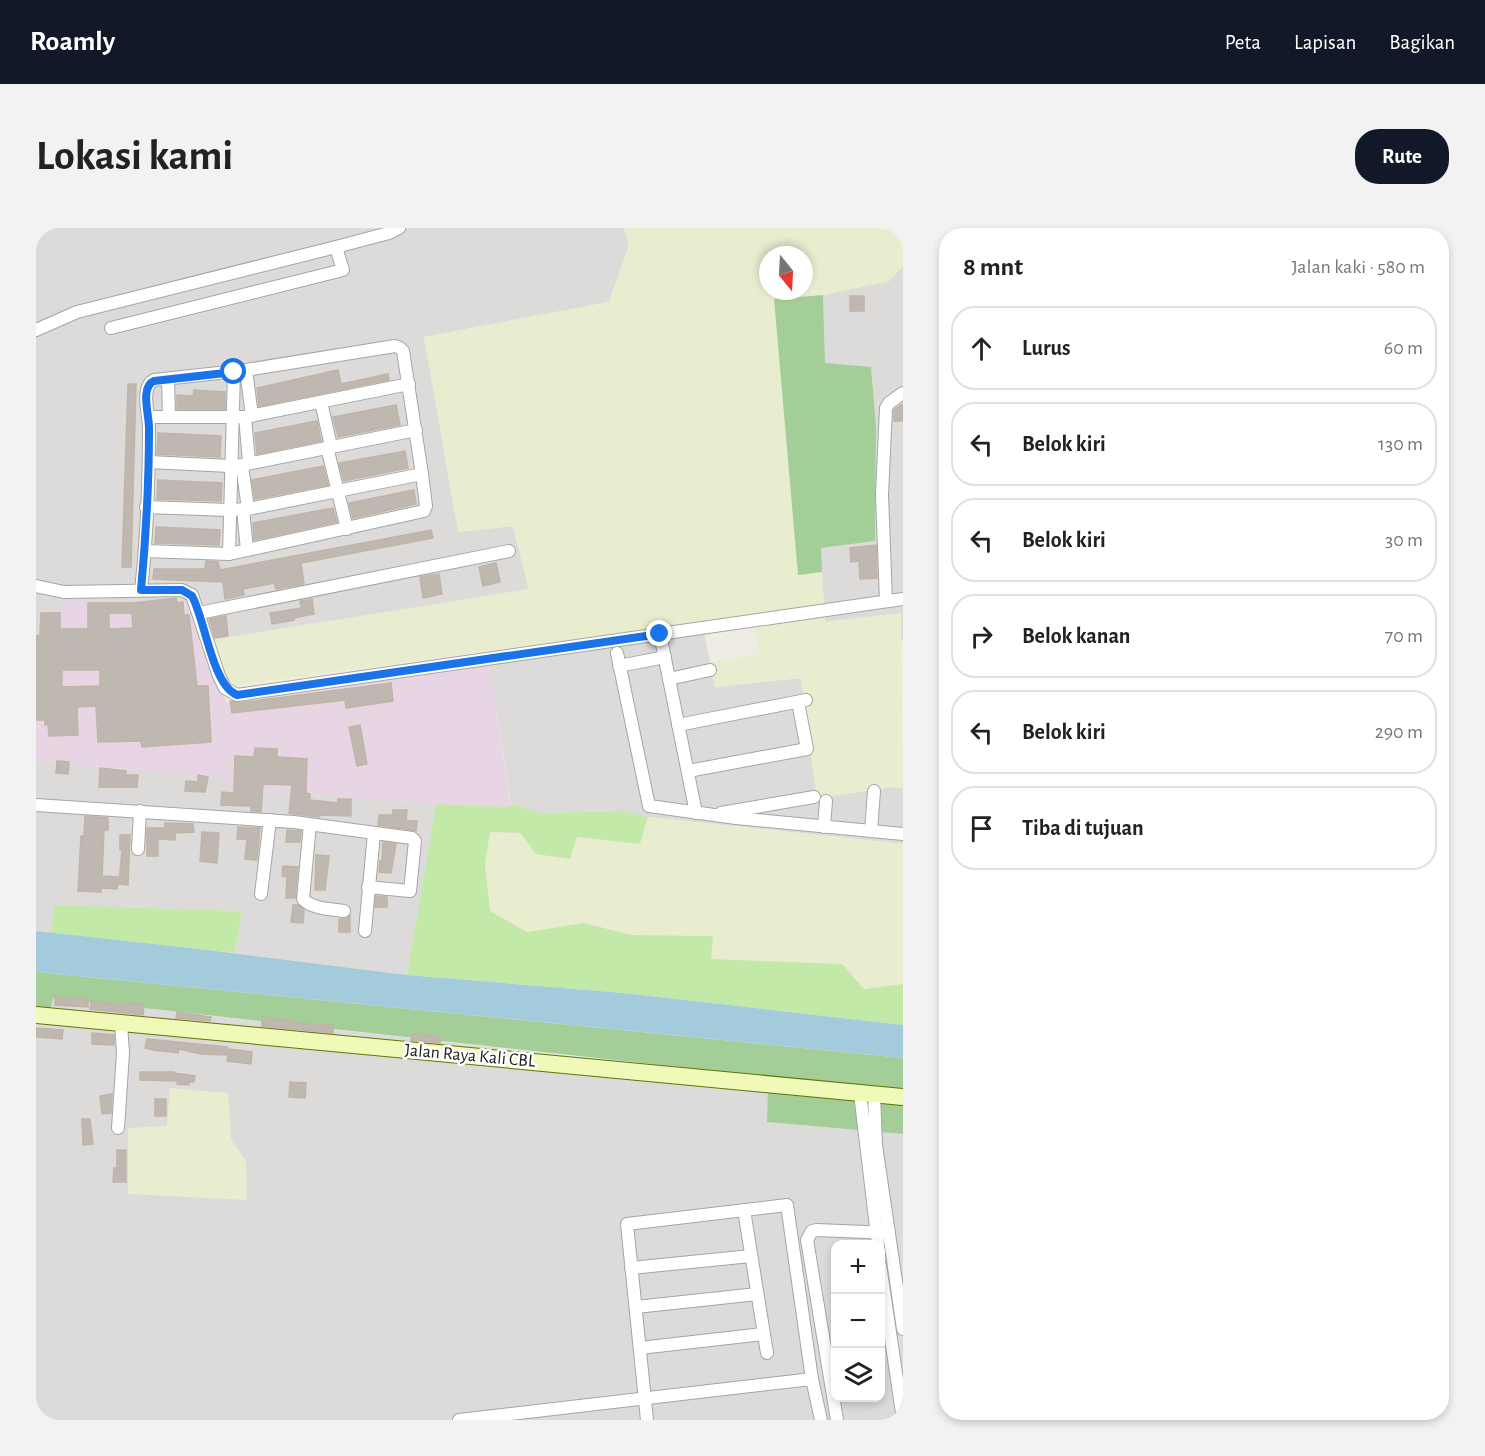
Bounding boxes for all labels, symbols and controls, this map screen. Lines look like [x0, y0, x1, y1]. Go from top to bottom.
text: Roamly [30, 28, 115, 56]
text: Peta [1225, 32, 1261, 53]
text: Lapisan [1294, 32, 1356, 53]
text: Bagikan [1389, 32, 1455, 53]
button: Rute [1355, 129, 1449, 184]
text: Lokasi kami [36, 135, 233, 177]
north arrow [759, 246, 813, 300]
text: 8 mnt [963, 254, 1023, 280]
text: Jalan kaki · 580 m [1292, 257, 1425, 277]
icon: ahead [965, 332, 998, 365]
text: Lurus [1022, 337, 1071, 359]
text: 60 m [1384, 338, 1423, 358]
route start [220, 358, 246, 384]
icon: left [965, 428, 998, 461]
text: Belok kiri [1022, 433, 1106, 455]
text: 130 m [1378, 434, 1423, 454]
icon: left [965, 524, 998, 557]
text: Belok kiri [1022, 529, 1106, 551]
text: 30 m [1385, 530, 1423, 550]
route end [646, 620, 672, 646]
icon: right [965, 620, 998, 653]
text: Belok kanan [1022, 625, 1130, 647]
text: 70 m [1385, 626, 1423, 646]
icon: left [965, 716, 998, 749]
text: Belok kiri [1022, 721, 1106, 743]
text: 290 m [1375, 722, 1423, 742]
icon: arrive [965, 812, 998, 845]
text: Tiba di tujuan [1022, 817, 1144, 839]
street label: Jalan Raya Kali CBL [404, 1041, 537, 1071]
map controls [831, 1240, 885, 1402]
button: + [831, 1240, 885, 1294]
button: − [831, 1294, 885, 1348]
button: layers [831, 1348, 885, 1402]

